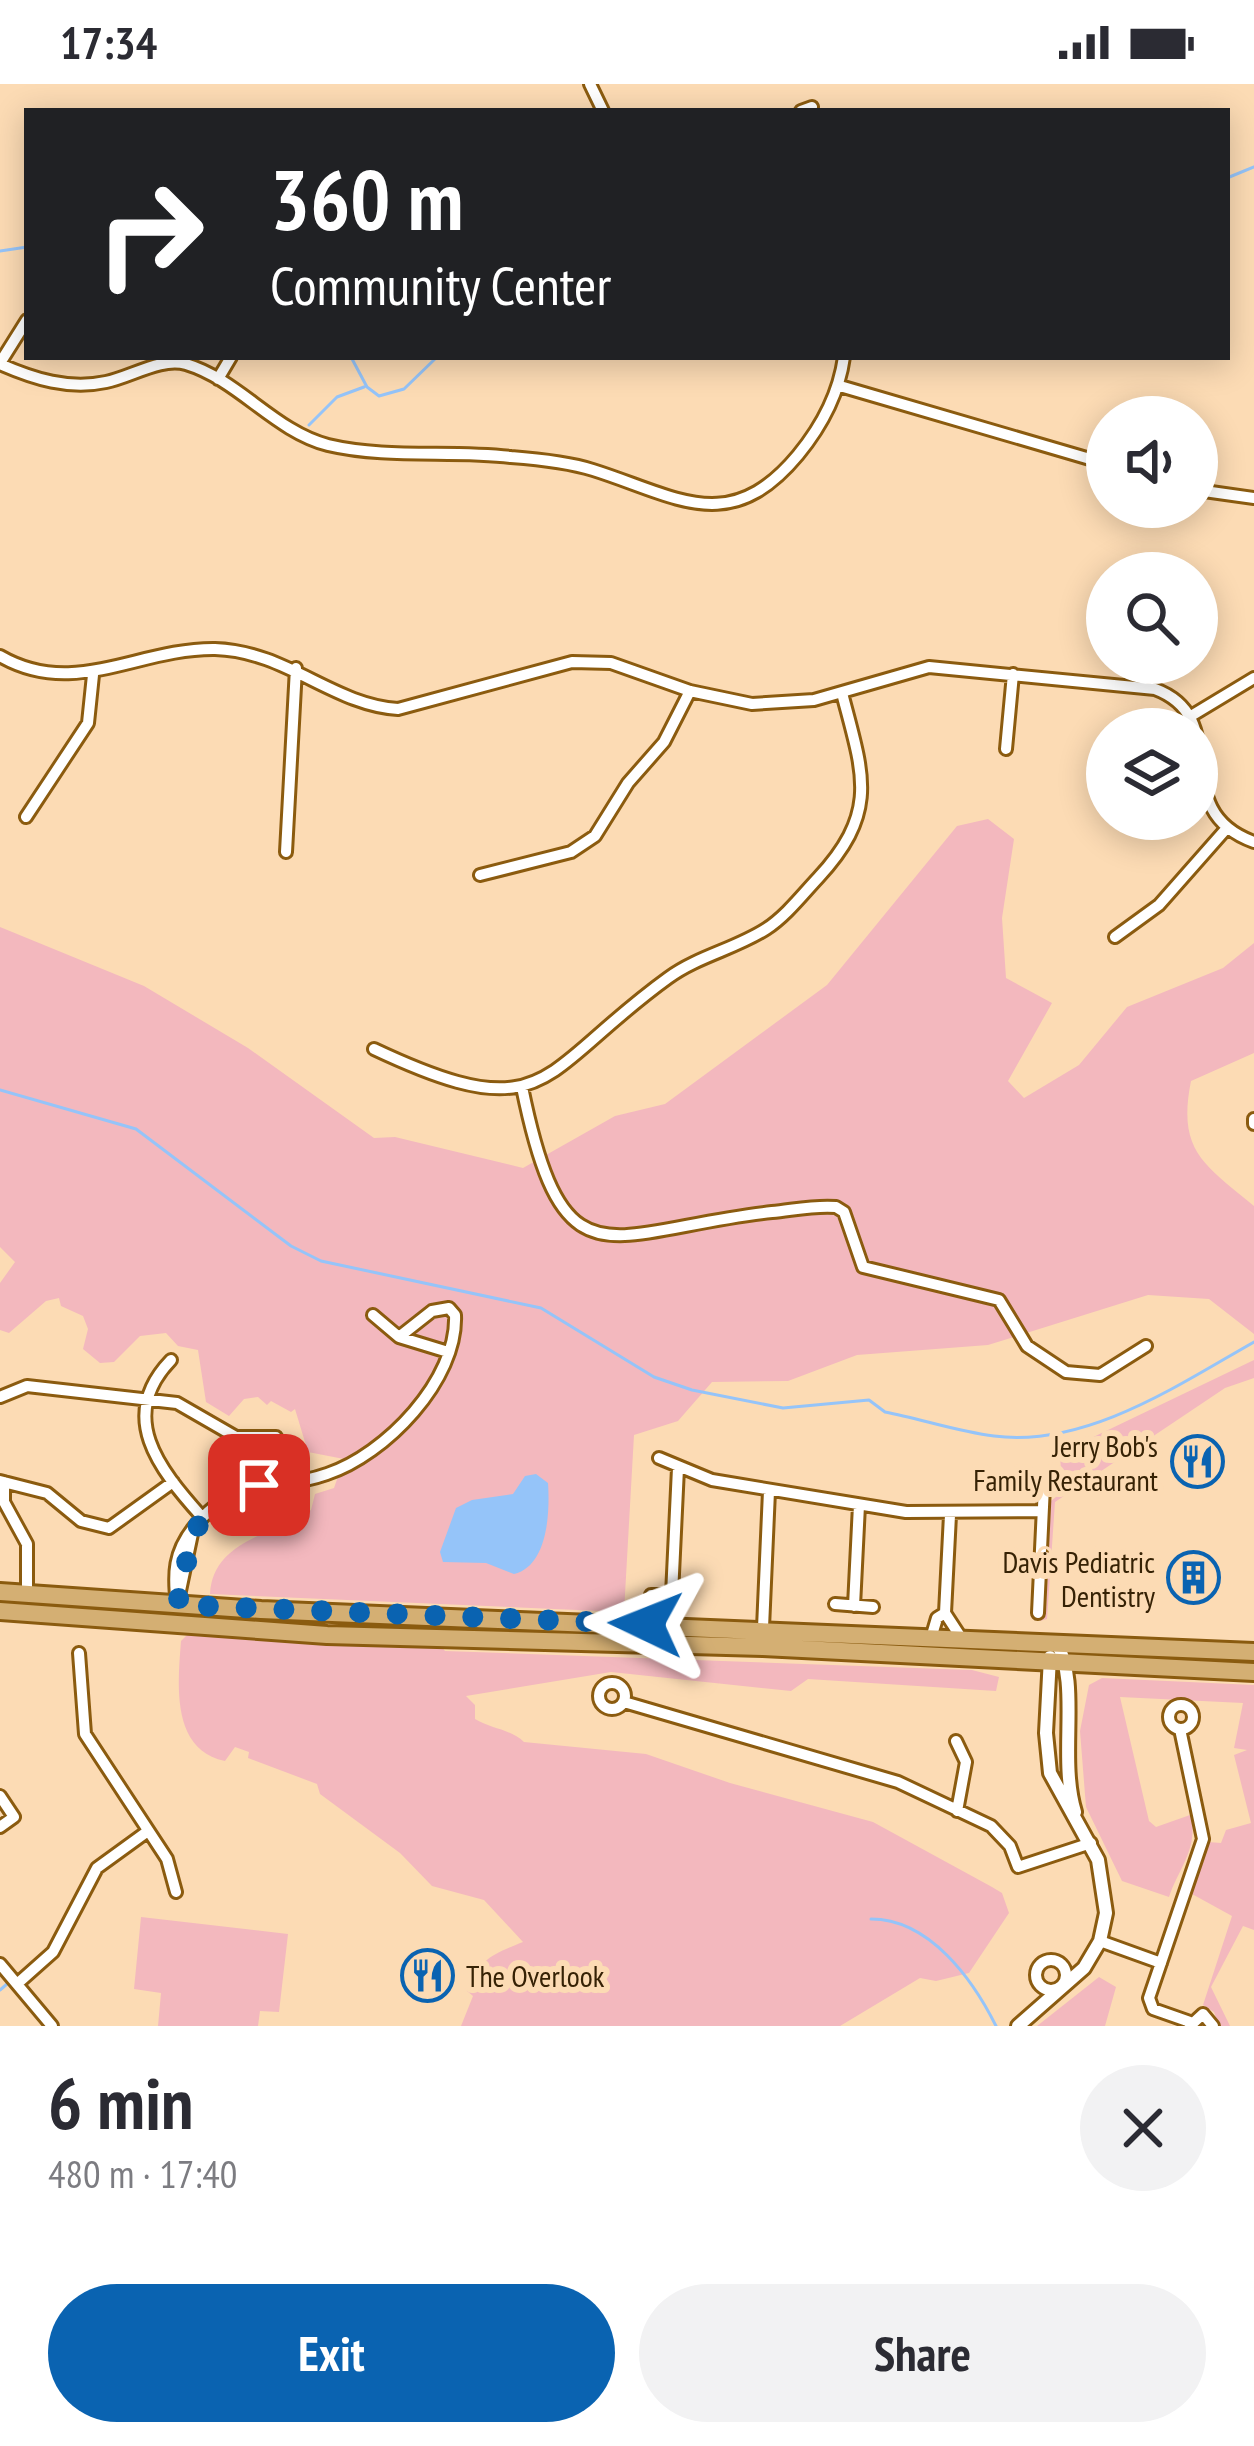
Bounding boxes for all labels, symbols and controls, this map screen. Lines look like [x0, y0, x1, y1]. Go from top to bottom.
text: 17:34 [60, 13, 157, 71]
text: 360 m [270, 144, 463, 253]
icon: right [72, 156, 228, 312]
text: Community Center [270, 250, 611, 320]
map controls [1086, 396, 1218, 840]
button: sound [1086, 396, 1218, 528]
button: search [1086, 552, 1218, 684]
button: layers [1086, 708, 1218, 840]
place label: Jerry Bob's Family Restaurant [973, 1426, 1159, 1499]
pin [208, 1434, 310, 1536]
restaurant icon: Jerry Bob's Family Restaurant [1169, 1434, 1225, 1490]
icon: arrive [226, 1452, 292, 1518]
place label: Davis Pediatric Dentistry [1002, 1542, 1156, 1615]
building icon: Davis Pediatric Dentistry [1166, 1550, 1222, 1606]
position arrow [583, 1561, 709, 1687]
restaurant icon: The Overlook [399, 1947, 455, 2003]
place label: The Overlook [466, 1956, 605, 1995]
text: 6 min [48, 2056, 193, 2149]
button: close [1080, 2065, 1206, 2191]
text: 480 m · 17:40 [48, 2148, 237, 2199]
button: Exit [48, 2284, 615, 2422]
button: Share [639, 2284, 1206, 2422]

